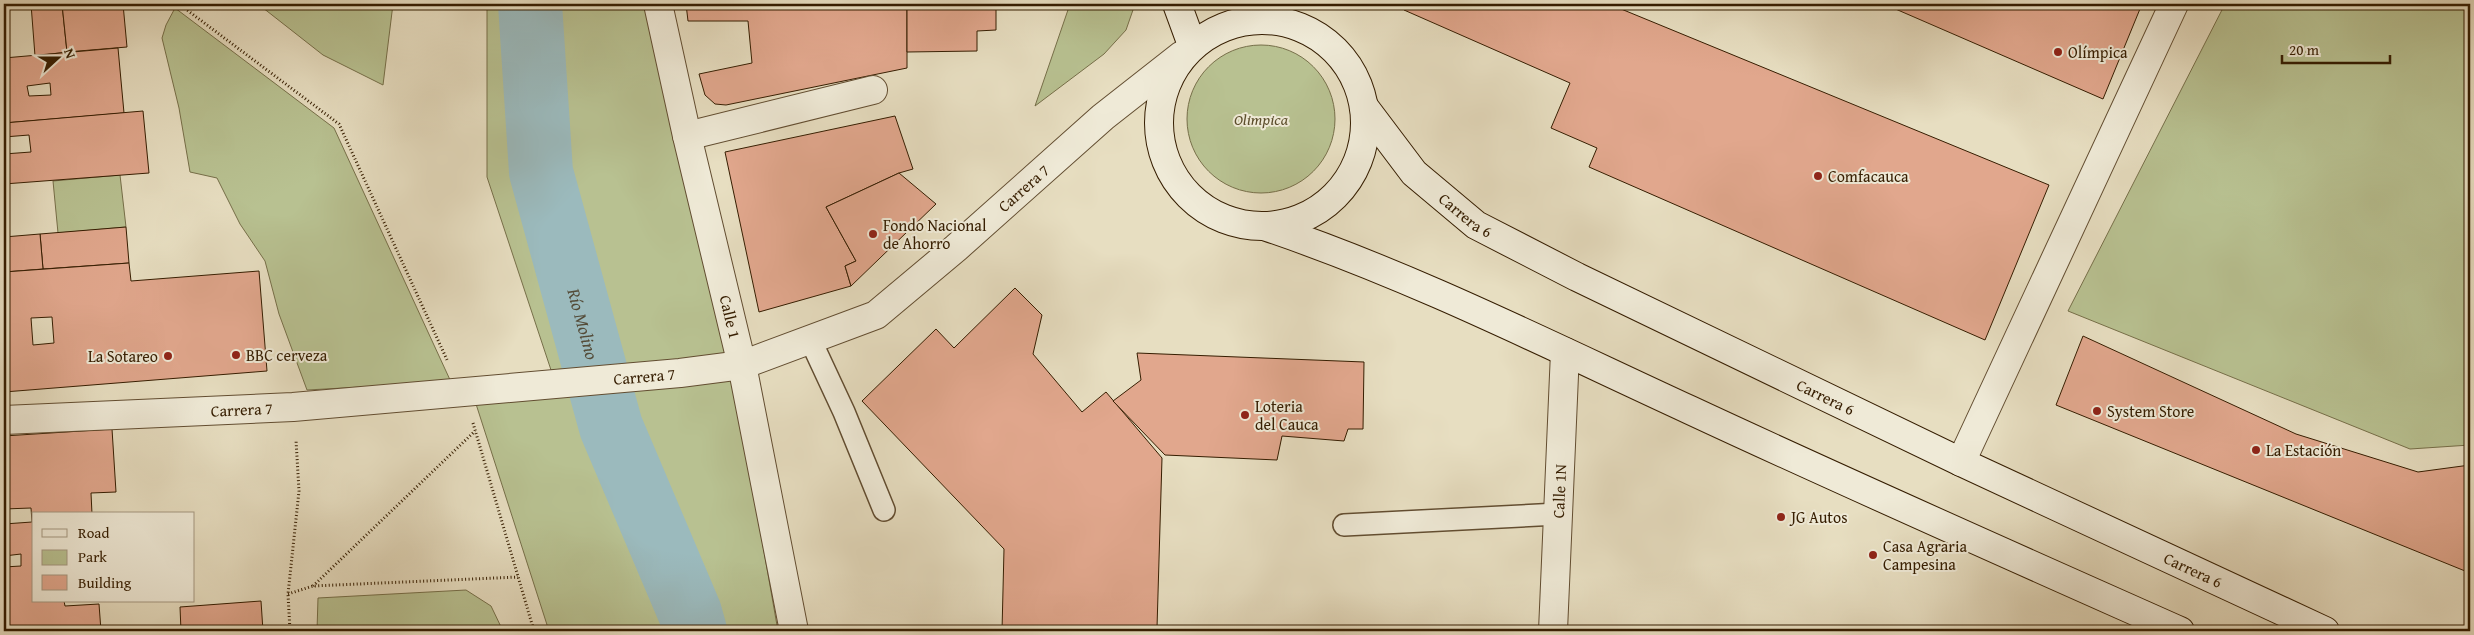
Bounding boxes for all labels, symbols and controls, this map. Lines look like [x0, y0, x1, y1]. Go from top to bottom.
north arrow [32, 32, 82, 82]
scale bar [2282, 32, 2389, 64]
text: 20 m [2289, 39, 2320, 60]
place label: Olímpica [2068, 40, 2128, 64]
text: N [59, 45, 81, 62]
marker: Olímpica [2052, 46, 2064, 58]
park label: Olimpica [1234, 107, 1289, 131]
street label: Carrera 7 [992, 158, 1055, 217]
place label: Comfacauca [1828, 164, 1909, 188]
marker: Comfacauca [1812, 170, 1824, 182]
street label: Carrera 6 [1434, 187, 1497, 243]
place label: Fondo Nacional de Ahorro [883, 213, 987, 255]
marker: Fondo Nacional de Ahorro [867, 228, 879, 240]
water label: Río Molino [560, 284, 606, 363]
street label: Calle 1 [714, 293, 747, 341]
place label: BBC cerveza [246, 343, 328, 367]
place label: La Sotareo [88, 344, 158, 368]
marker: BBC cerveza [230, 349, 242, 361]
marker: La Sotareo [162, 350, 174, 362]
street label: Carrera 7 [612, 361, 677, 391]
street label: Carrera 6 [1793, 373, 1859, 421]
place label: Loteria del Cauca [1255, 394, 1319, 436]
street label: Carrera 7 [210, 396, 274, 423]
place label: System Store [2107, 399, 2194, 423]
marker: System Store [2091, 405, 2103, 417]
marker: Loteria del Cauca [1239, 409, 1251, 421]
place label: La Estación [2266, 438, 2341, 462]
marker: La Estación [2250, 444, 2262, 456]
street label: Calle 1N [1546, 463, 1572, 519]
place label: JG Autos [1789, 505, 1848, 529]
marker: JG Autos [1775, 511, 1787, 523]
legend [32, 512, 195, 602]
text: Road [78, 522, 109, 543]
place label: Casa Agraria Campesina [1883, 534, 1967, 576]
text: Park [78, 546, 107, 567]
street label: Carrera 6 [2160, 546, 2226, 594]
marker: Casa Agraria Campesina [1867, 549, 1879, 561]
text: Building [78, 572, 132, 593]

